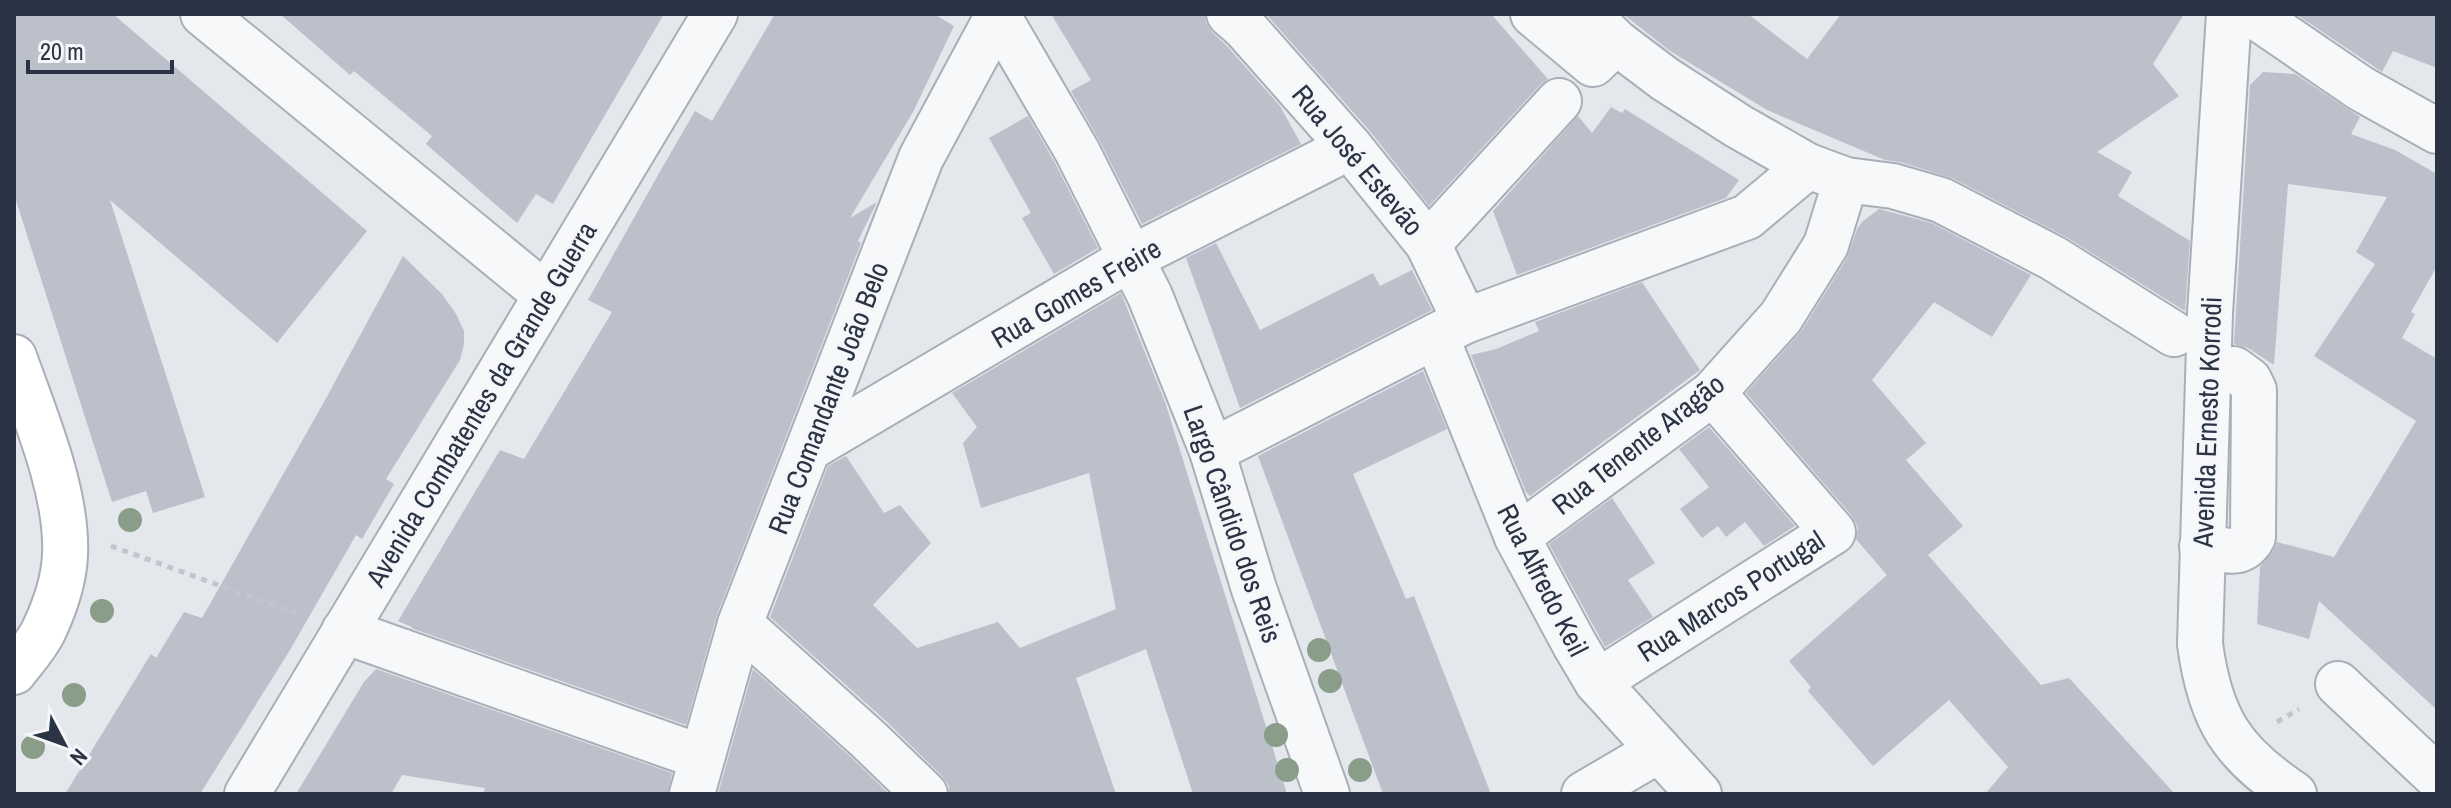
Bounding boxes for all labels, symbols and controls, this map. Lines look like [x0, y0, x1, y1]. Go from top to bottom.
scale bar [28, 24, 172, 74]
text: 20 m [40, 35, 84, 67]
street label: Rua José Estevão [1284, 76, 1432, 244]
street label: Avenida Combatentes da Grande Guerra [356, 214, 605, 594]
street label: Rua Gomes Freire [984, 229, 1168, 357]
street label: Rua Comandante João Belo [759, 257, 897, 539]
street label: Avenida Ernesto Korrodi [2184, 296, 2230, 549]
street label: Rua Tenente Aragão [1544, 365, 1732, 523]
street label: Largo Cândido dos Reis [1175, 400, 1291, 648]
street label: Rua Alfredo Keil [1488, 497, 1598, 663]
street label: Rua Marcos Portugal [1630, 521, 1832, 671]
north arrow [24, 704, 104, 784]
text: N [63, 742, 95, 772]

